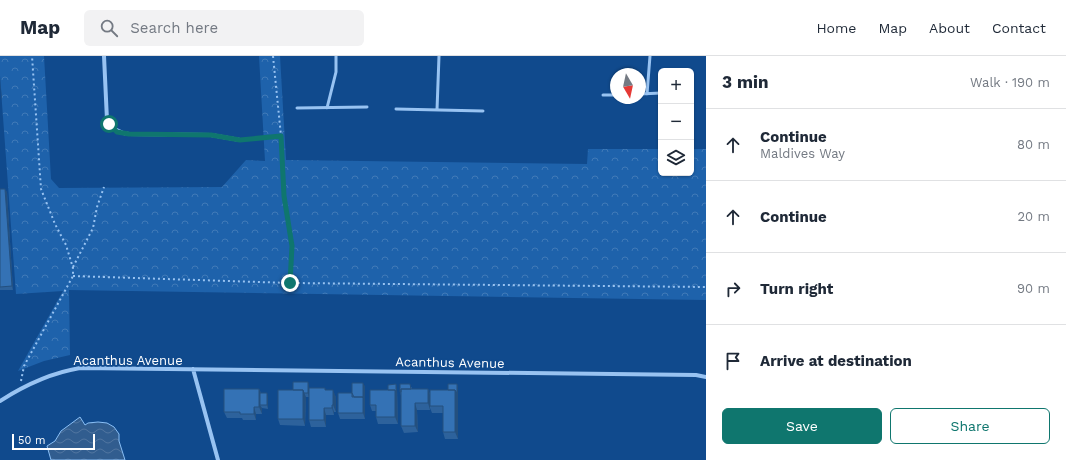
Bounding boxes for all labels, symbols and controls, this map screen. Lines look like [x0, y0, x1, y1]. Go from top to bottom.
search box [84, 10, 364, 46]
text: Map [20, 16, 60, 39]
icon: search [98, 17, 120, 39]
text: Search here [130, 19, 218, 37]
text: Home [816, 20, 856, 36]
text: Map [878, 20, 907, 36]
text: About [929, 20, 970, 36]
text: Contact [992, 20, 1046, 36]
north arrow [610, 68, 646, 104]
map controls [658, 68, 694, 176]
button: + [658, 68, 694, 104]
text: 3 min [722, 72, 768, 92]
text: Walk · 190 m [970, 75, 1050, 90]
button: − [658, 104, 694, 140]
route start [100, 115, 118, 133]
text: Continue [760, 128, 827, 146]
icon: ahead [722, 134, 744, 156]
text: 80 m [1017, 137, 1050, 152]
button: layers [658, 140, 694, 176]
text: Maldives Way [760, 146, 845, 161]
icon: ahead [722, 206, 744, 228]
text: Continue [760, 208, 827, 226]
text: 20 m [1018, 209, 1050, 224]
route end [281, 274, 299, 292]
icon: right [722, 278, 744, 300]
text: Turn right [760, 280, 833, 298]
text: 90 m [1017, 281, 1050, 296]
icon: arrive [722, 350, 744, 372]
text: Arrive at destination [760, 352, 912, 370]
street label: Acanthus Avenue [73, 353, 183, 368]
street label: Acanthus Avenue [395, 354, 505, 371]
button: Save [722, 408, 882, 444]
button: Share [890, 408, 1050, 444]
scale bar [12, 432, 95, 451]
text: 50 m [18, 434, 45, 447]

